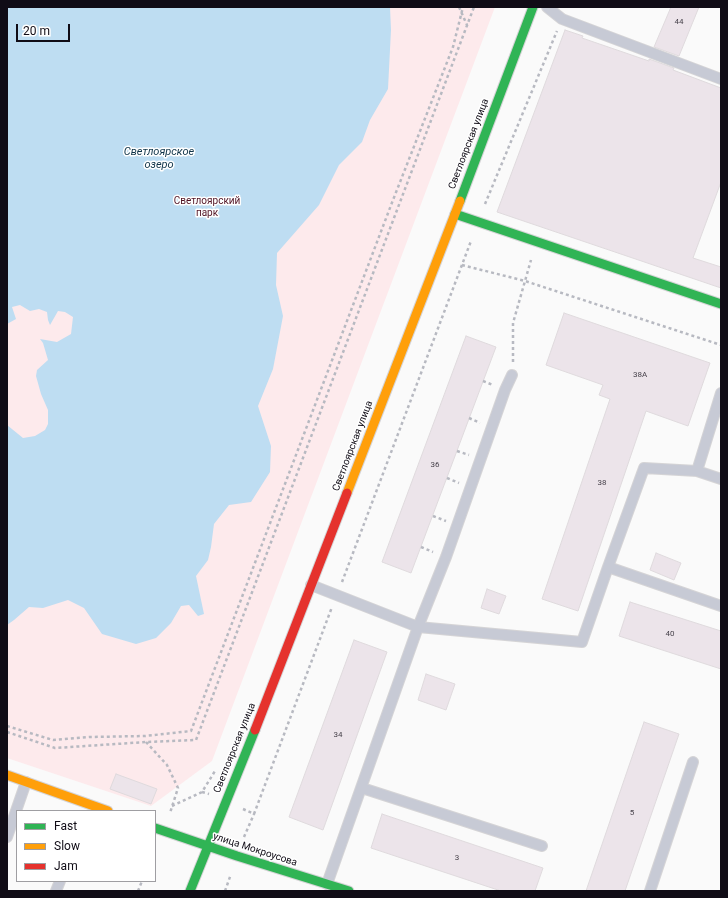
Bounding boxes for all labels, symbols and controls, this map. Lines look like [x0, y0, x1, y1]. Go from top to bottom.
scale bar [18, 16, 72, 42]
house number: 44 [675, 17, 683, 27]
text: 20 m [23, 24, 50, 38]
street label: Светлоярская улица [446, 97, 492, 191]
water label: Светлоярское озеро [124, 145, 194, 171]
park label: Светлоярский парк [174, 195, 240, 218]
house number: 38А [633, 370, 647, 380]
street label: Светлоярская улица [330, 399, 376, 493]
house number: 36 [431, 460, 439, 470]
house number: 38 [598, 478, 606, 488]
house number: 40 [666, 629, 674, 639]
street label: Светлоярская улица [211, 701, 259, 795]
house number: 34 [334, 730, 342, 740]
house number: 5 [630, 808, 634, 818]
legend [16, 810, 156, 882]
text: Fast [54, 819, 77, 833]
street label: улица Мокроусова [211, 831, 299, 869]
text: Slow [54, 839, 80, 853]
house number: 3 [455, 853, 459, 863]
text: Jam [54, 859, 78, 873]

